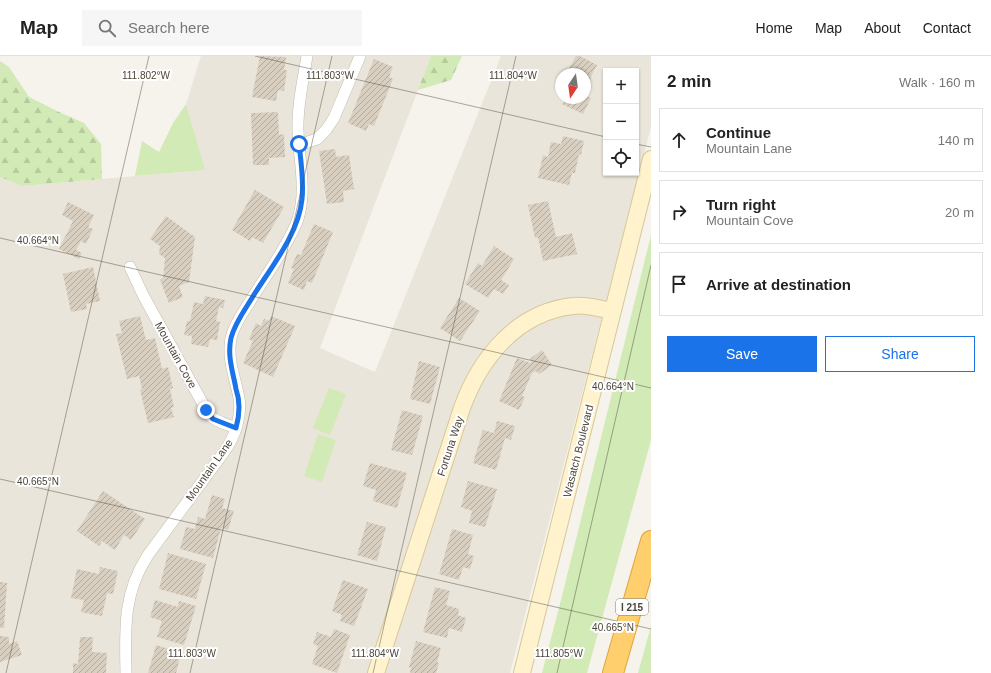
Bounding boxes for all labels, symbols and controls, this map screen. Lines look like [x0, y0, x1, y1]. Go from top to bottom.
search box [82, 10, 362, 46]
text: Map [20, 17, 58, 38]
icon: search [96, 17, 118, 39]
text: Search here [128, 19, 210, 36]
text: Home [756, 20, 793, 36]
text: Map [815, 20, 842, 36]
text: About [864, 20, 901, 36]
text: Contact [923, 20, 971, 36]
north arrow [555, 68, 591, 104]
map controls [603, 68, 639, 176]
button: + [603, 68, 639, 104]
text: 111.802°W [122, 70, 171, 81]
text: 111.803°W [306, 70, 355, 81]
text: 111.804°W [489, 70, 538, 81]
text: 2 min [667, 72, 711, 91]
text: Walk · 160 m [899, 75, 975, 90]
button: − [603, 104, 639, 140]
text: Continue [706, 124, 771, 141]
icon: ahead [668, 129, 690, 151]
text: 140 m [938, 133, 974, 148]
route start [290, 135, 308, 153]
button: locate [603, 140, 639, 176]
text: Mountain Lane [706, 141, 792, 156]
text: Turn right [706, 196, 776, 213]
icon: right [668, 201, 690, 223]
text: 20 m [945, 205, 974, 220]
text: Mountain Cove [706, 213, 793, 228]
text: 40.664°N [17, 235, 59, 246]
icon: arrive [668, 273, 690, 295]
text: Arrive at destination [706, 276, 851, 293]
street label: Mountain Cove [153, 320, 199, 390]
button: Save [667, 336, 817, 372]
button: Share [825, 336, 975, 372]
text: 40.664°N [592, 381, 634, 392]
route end [197, 401, 215, 419]
street label: Wasatch Boulevard [561, 403, 595, 499]
street label: Fortuna Way [435, 414, 466, 478]
street label: Mountain Lane [183, 437, 235, 503]
text: 40.665°N [17, 476, 59, 487]
road number: I 215 [616, 599, 648, 615]
text: 40.665°N [592, 622, 634, 633]
text: 111.803°W [168, 648, 217, 659]
text: 111.804°W [351, 648, 400, 659]
text: 111.805°W [535, 648, 584, 659]

